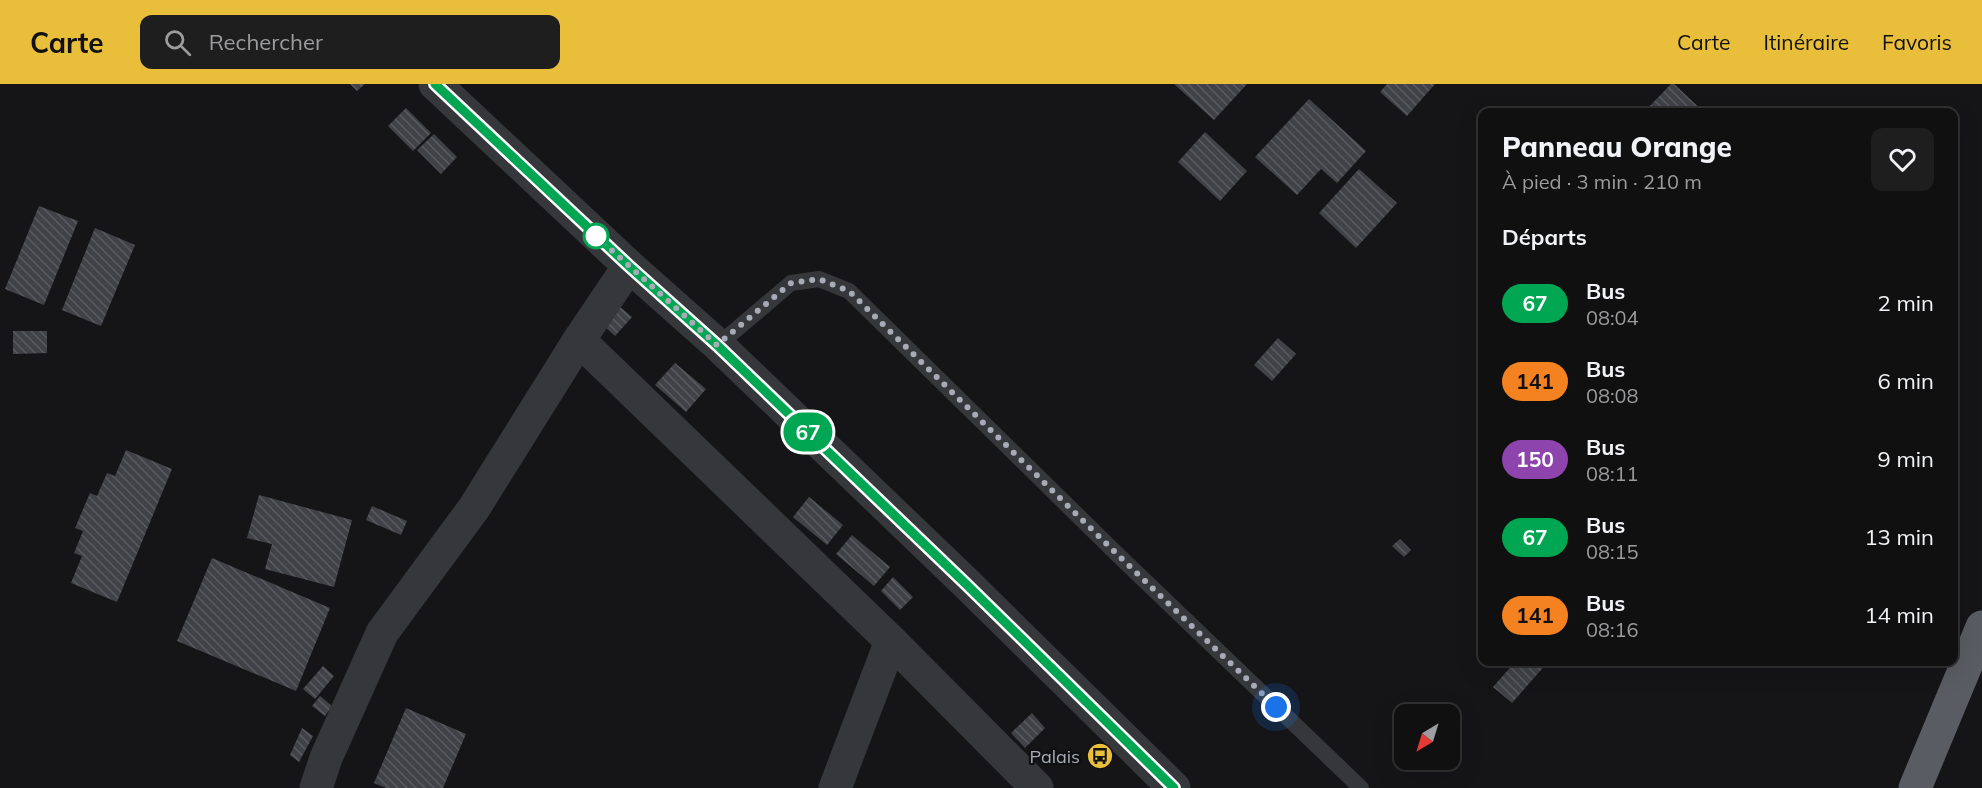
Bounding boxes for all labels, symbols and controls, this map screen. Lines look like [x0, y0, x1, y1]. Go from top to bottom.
search box [140, 15, 560, 69]
text: Carte [30, 25, 104, 60]
icon: search [161, 26, 194, 59]
text: Rechercher [209, 28, 323, 56]
text: Carte [1677, 29, 1731, 55]
text: Itinéraire [1764, 29, 1849, 55]
text: Favoris [1882, 29, 1952, 55]
button: heart [1871, 128, 1934, 191]
text: Panneau Orange [1502, 129, 1732, 164]
text: À pied · 3 min · 210 m [1502, 169, 1702, 194]
unlabelled marker [583, 223, 609, 249]
text: Départs [1502, 223, 1587, 251]
text: Bus [1586, 277, 1625, 305]
text: 2 min [1878, 289, 1934, 317]
text: 67 [1522, 290, 1548, 316]
text: 08:04 [1586, 305, 1639, 330]
text: Bus [1586, 355, 1625, 383]
text: 6 min [1878, 367, 1934, 395]
text: 141 [1516, 368, 1554, 394]
text: 08:08 [1586, 383, 1639, 408]
line badge: 67 [781, 412, 835, 452]
text: 67 [795, 419, 821, 445]
text: Bus [1586, 433, 1625, 461]
text: 9 min [1878, 445, 1934, 473]
text: 150 [1516, 446, 1554, 472]
text: 08:11 [1586, 461, 1639, 486]
text: Bus [1586, 511, 1625, 539]
text: 13 min [1864, 523, 1934, 551]
text: 67 [1522, 524, 1548, 550]
text: 08:15 [1586, 539, 1639, 564]
text: Bus [1586, 589, 1625, 617]
text: 14 min [1864, 601, 1934, 629]
text: 141 [1516, 602, 1554, 628]
text: 08:16 [1586, 617, 1639, 642]
your location [1261, 692, 1291, 722]
north arrow [1394, 704, 1460, 770]
map controls [1394, 704, 1460, 770]
bus stop icon: Palais [1085, 741, 1115, 771]
place label: Palais [1030, 745, 1080, 768]

